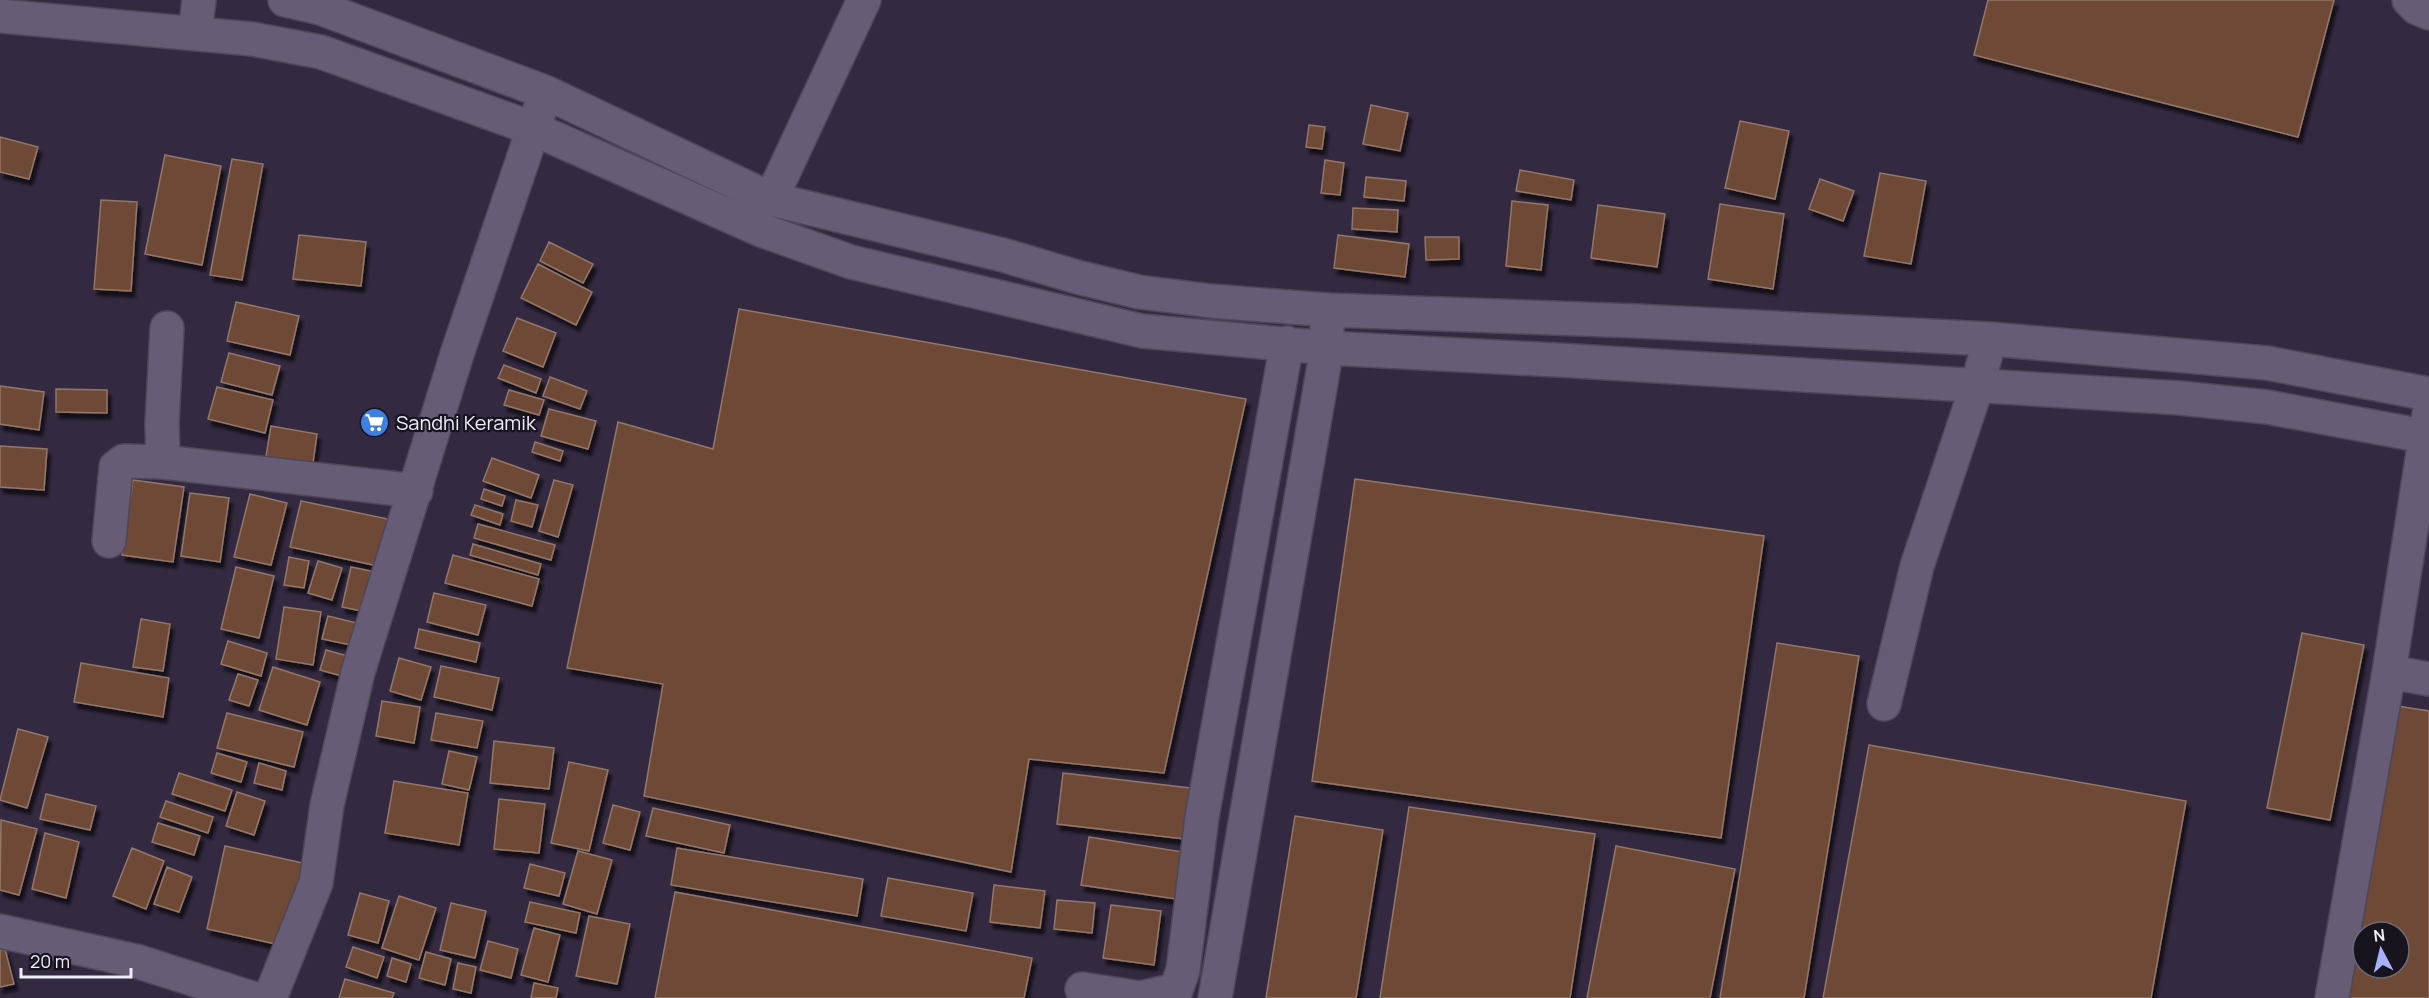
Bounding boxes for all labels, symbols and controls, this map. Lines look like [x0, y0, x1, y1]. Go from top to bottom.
supermarket icon: Sandhi Keramik [359, 406, 391, 438]
place label: Sandhi Keramik [396, 409, 537, 436]
north arrow [2351, 920, 2411, 980]
text: N [2372, 923, 2386, 947]
scale bar [21, 941, 130, 979]
text: 20 m [30, 949, 70, 973]

